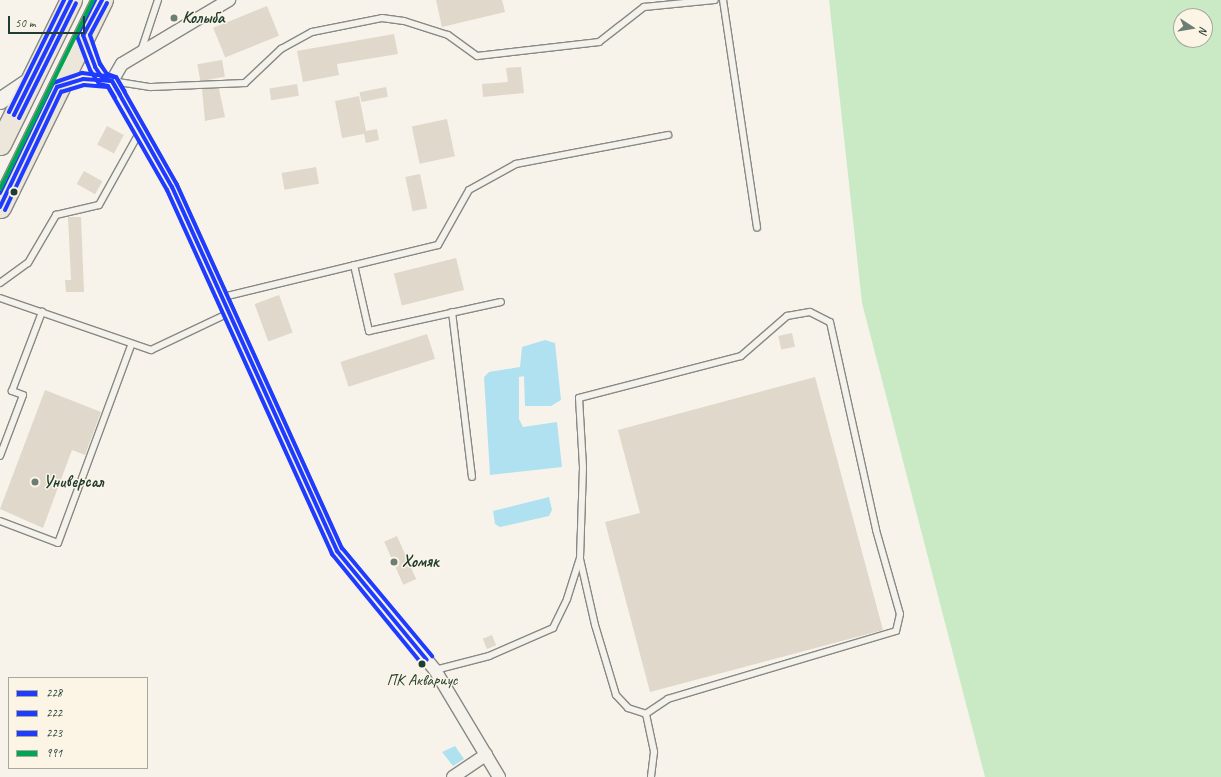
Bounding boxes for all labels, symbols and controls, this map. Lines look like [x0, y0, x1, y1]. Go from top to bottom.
scale bar [10, 8, 87, 34]
place label: Колыба [182, 8, 224, 28]
north arrow [1173, 8, 1213, 48]
marker: Колыба [169, 13, 179, 23]
text: 50 m [15, 15, 35, 31]
text: N [1196, 25, 1211, 35]
unlabelled marker [9, 187, 19, 197]
place label: Универсал [43, 472, 104, 492]
marker: Универсал [30, 477, 40, 487]
place label: Хомяк [402, 552, 439, 572]
marker: Хомяк [389, 557, 399, 567]
marker: ПК Аквариус [417, 659, 427, 669]
place label: ПК Аквариус [386, 670, 458, 690]
legend [8, 677, 148, 769]
text: 228 [46, 685, 62, 701]
text: 222 [46, 705, 62, 721]
text: 223 [46, 725, 62, 741]
text: 991 [46, 745, 62, 761]

